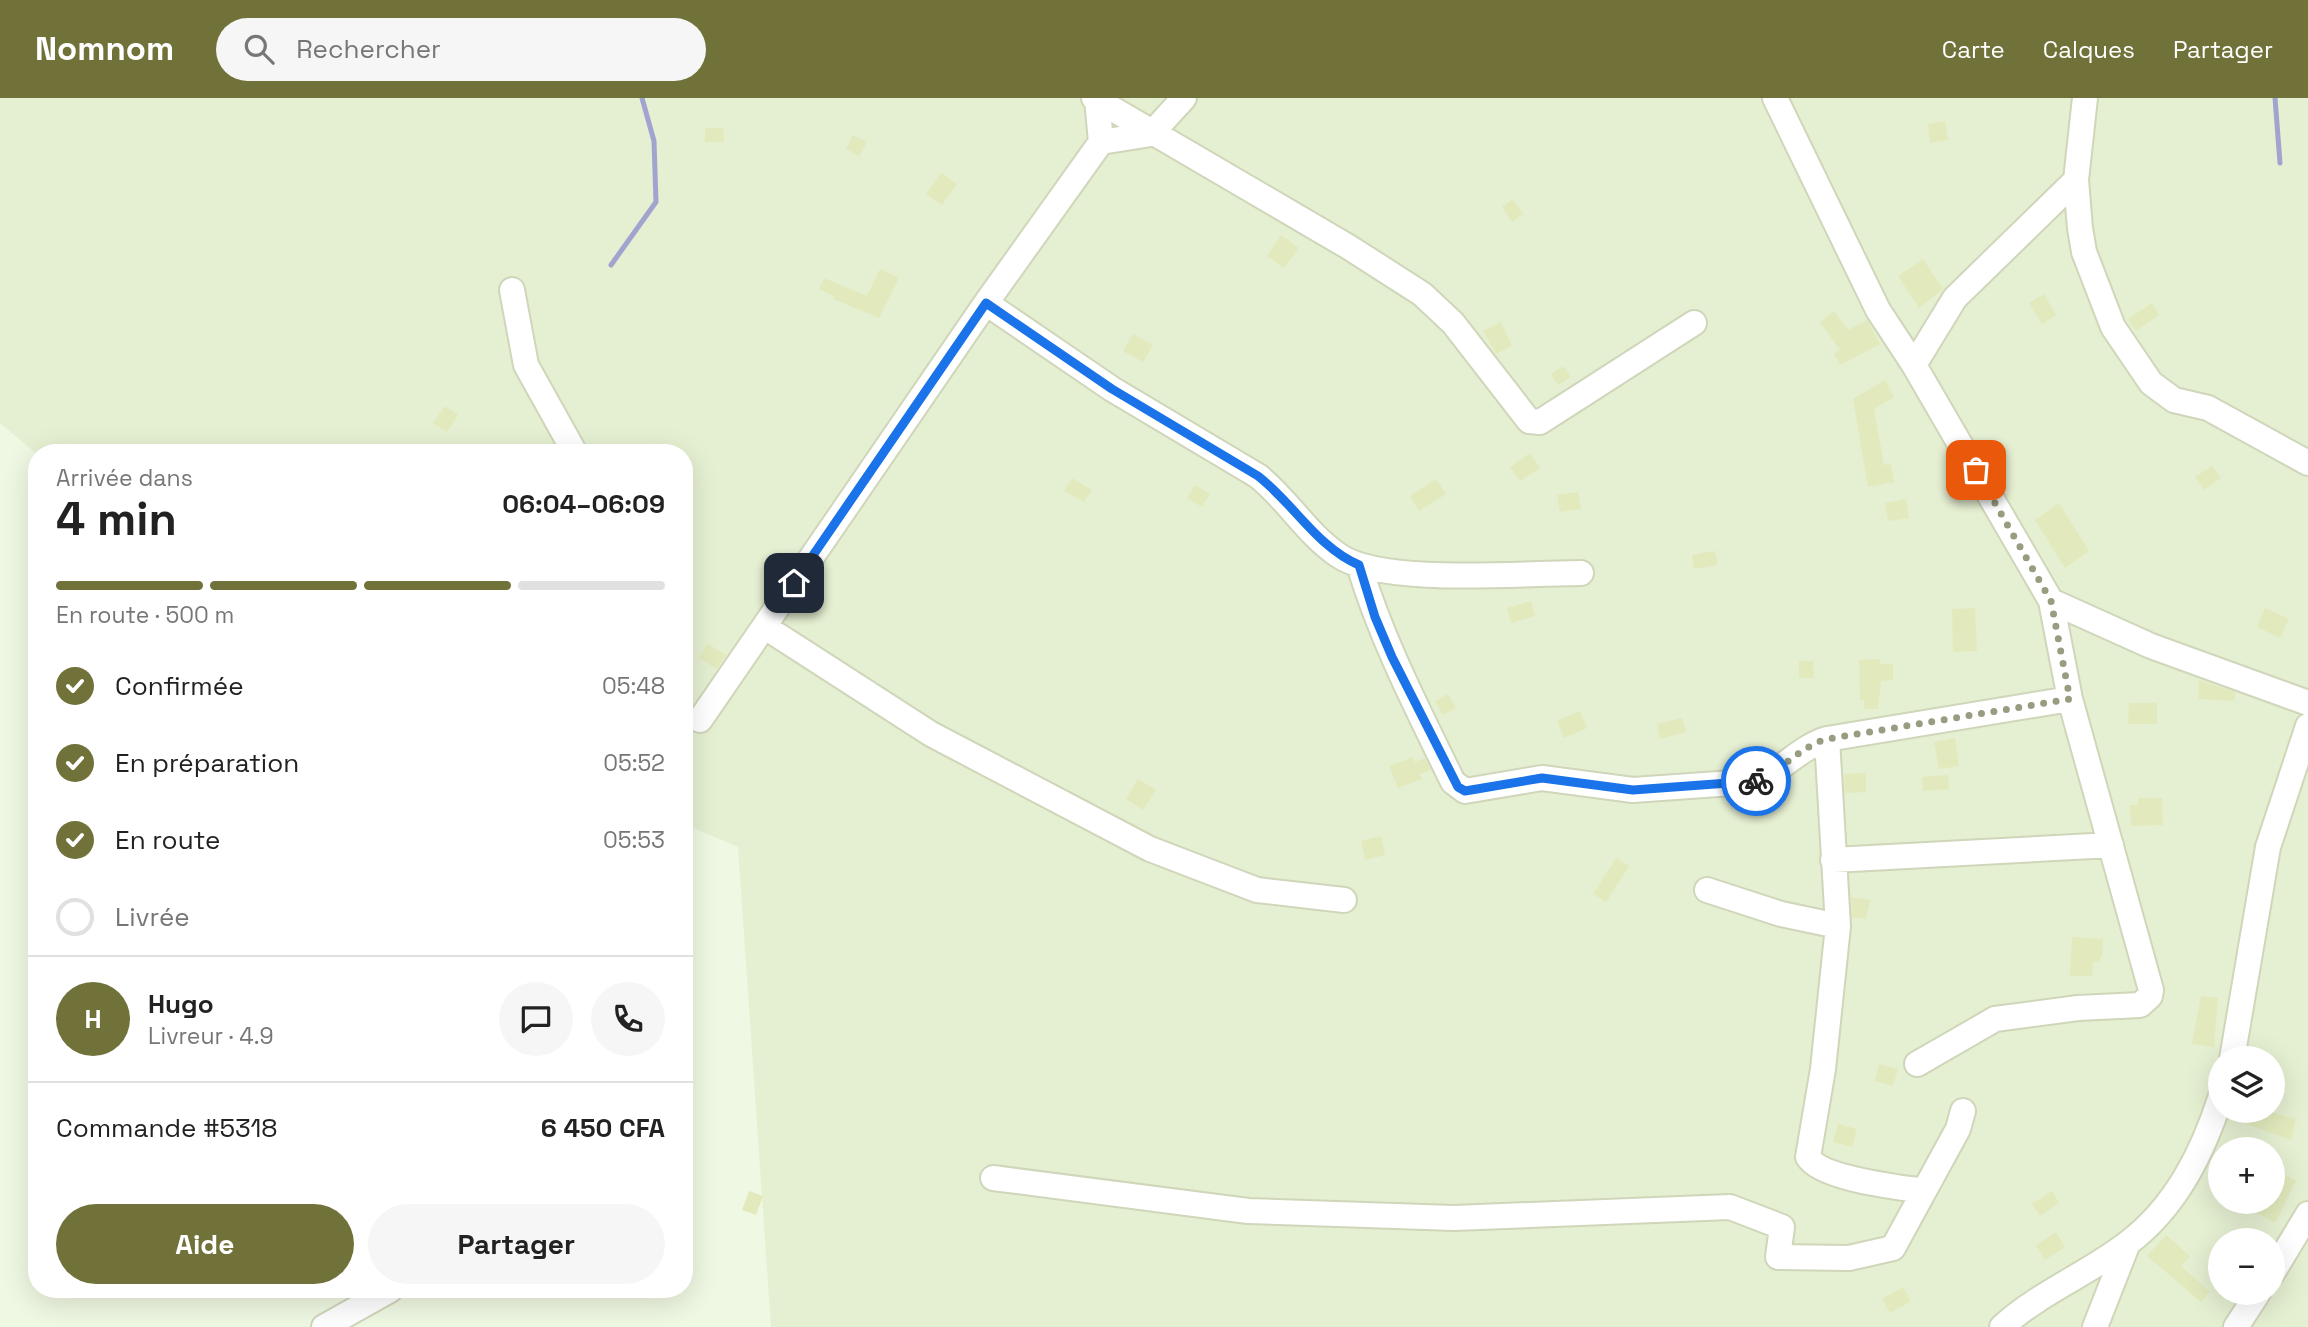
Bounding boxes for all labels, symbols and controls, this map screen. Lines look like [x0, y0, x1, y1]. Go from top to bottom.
search box [216, 18, 706, 81]
text: Nomnom [35, 28, 174, 70]
icon: search [240, 30, 278, 68]
text: Rechercher [296, 32, 441, 66]
text: Carte [1942, 34, 2005, 65]
text: Calques [2043, 34, 2135, 65]
text: Partager [2173, 34, 2273, 65]
pin [1946, 440, 2006, 500]
icon: bag [1957, 451, 1995, 489]
text: Arrivée dans [56, 463, 193, 493]
text: 06:04–06:09 [502, 487, 665, 521]
text: 4 min [56, 490, 177, 548]
pin [764, 553, 824, 613]
icon: home [775, 564, 813, 602]
text: En route · 500 m [56, 600, 234, 630]
icon: check [56, 667, 94, 705]
text: Confirmée [115, 669, 244, 703]
text: 05:48 [602, 671, 665, 701]
icon: check [56, 744, 94, 782]
text: En préparation [115, 746, 299, 780]
courier [1721, 746, 1791, 816]
text: 05:52 [603, 748, 665, 778]
icon: bike [1737, 762, 1775, 800]
icon: check [56, 821, 94, 859]
text: En route [115, 823, 220, 857]
text: 05:53 [603, 825, 665, 855]
text: Livrée [115, 900, 190, 934]
button: chat [499, 982, 573, 1056]
button: phone [591, 982, 665, 1056]
text: Hugo [148, 987, 214, 1021]
text: H [84, 1002, 102, 1036]
text: Livreur · 4.9 [148, 1021, 274, 1051]
map controls [2208, 1046, 2285, 1305]
button: layers [2208, 1046, 2285, 1123]
text: Commande #5318 [56, 1111, 277, 1145]
text: 6 450 CFA [541, 1111, 665, 1145]
button: + [2208, 1137, 2285, 1214]
button: Aide [56, 1204, 354, 1284]
button: Partager [368, 1204, 665, 1284]
button: − [2208, 1228, 2285, 1305]

